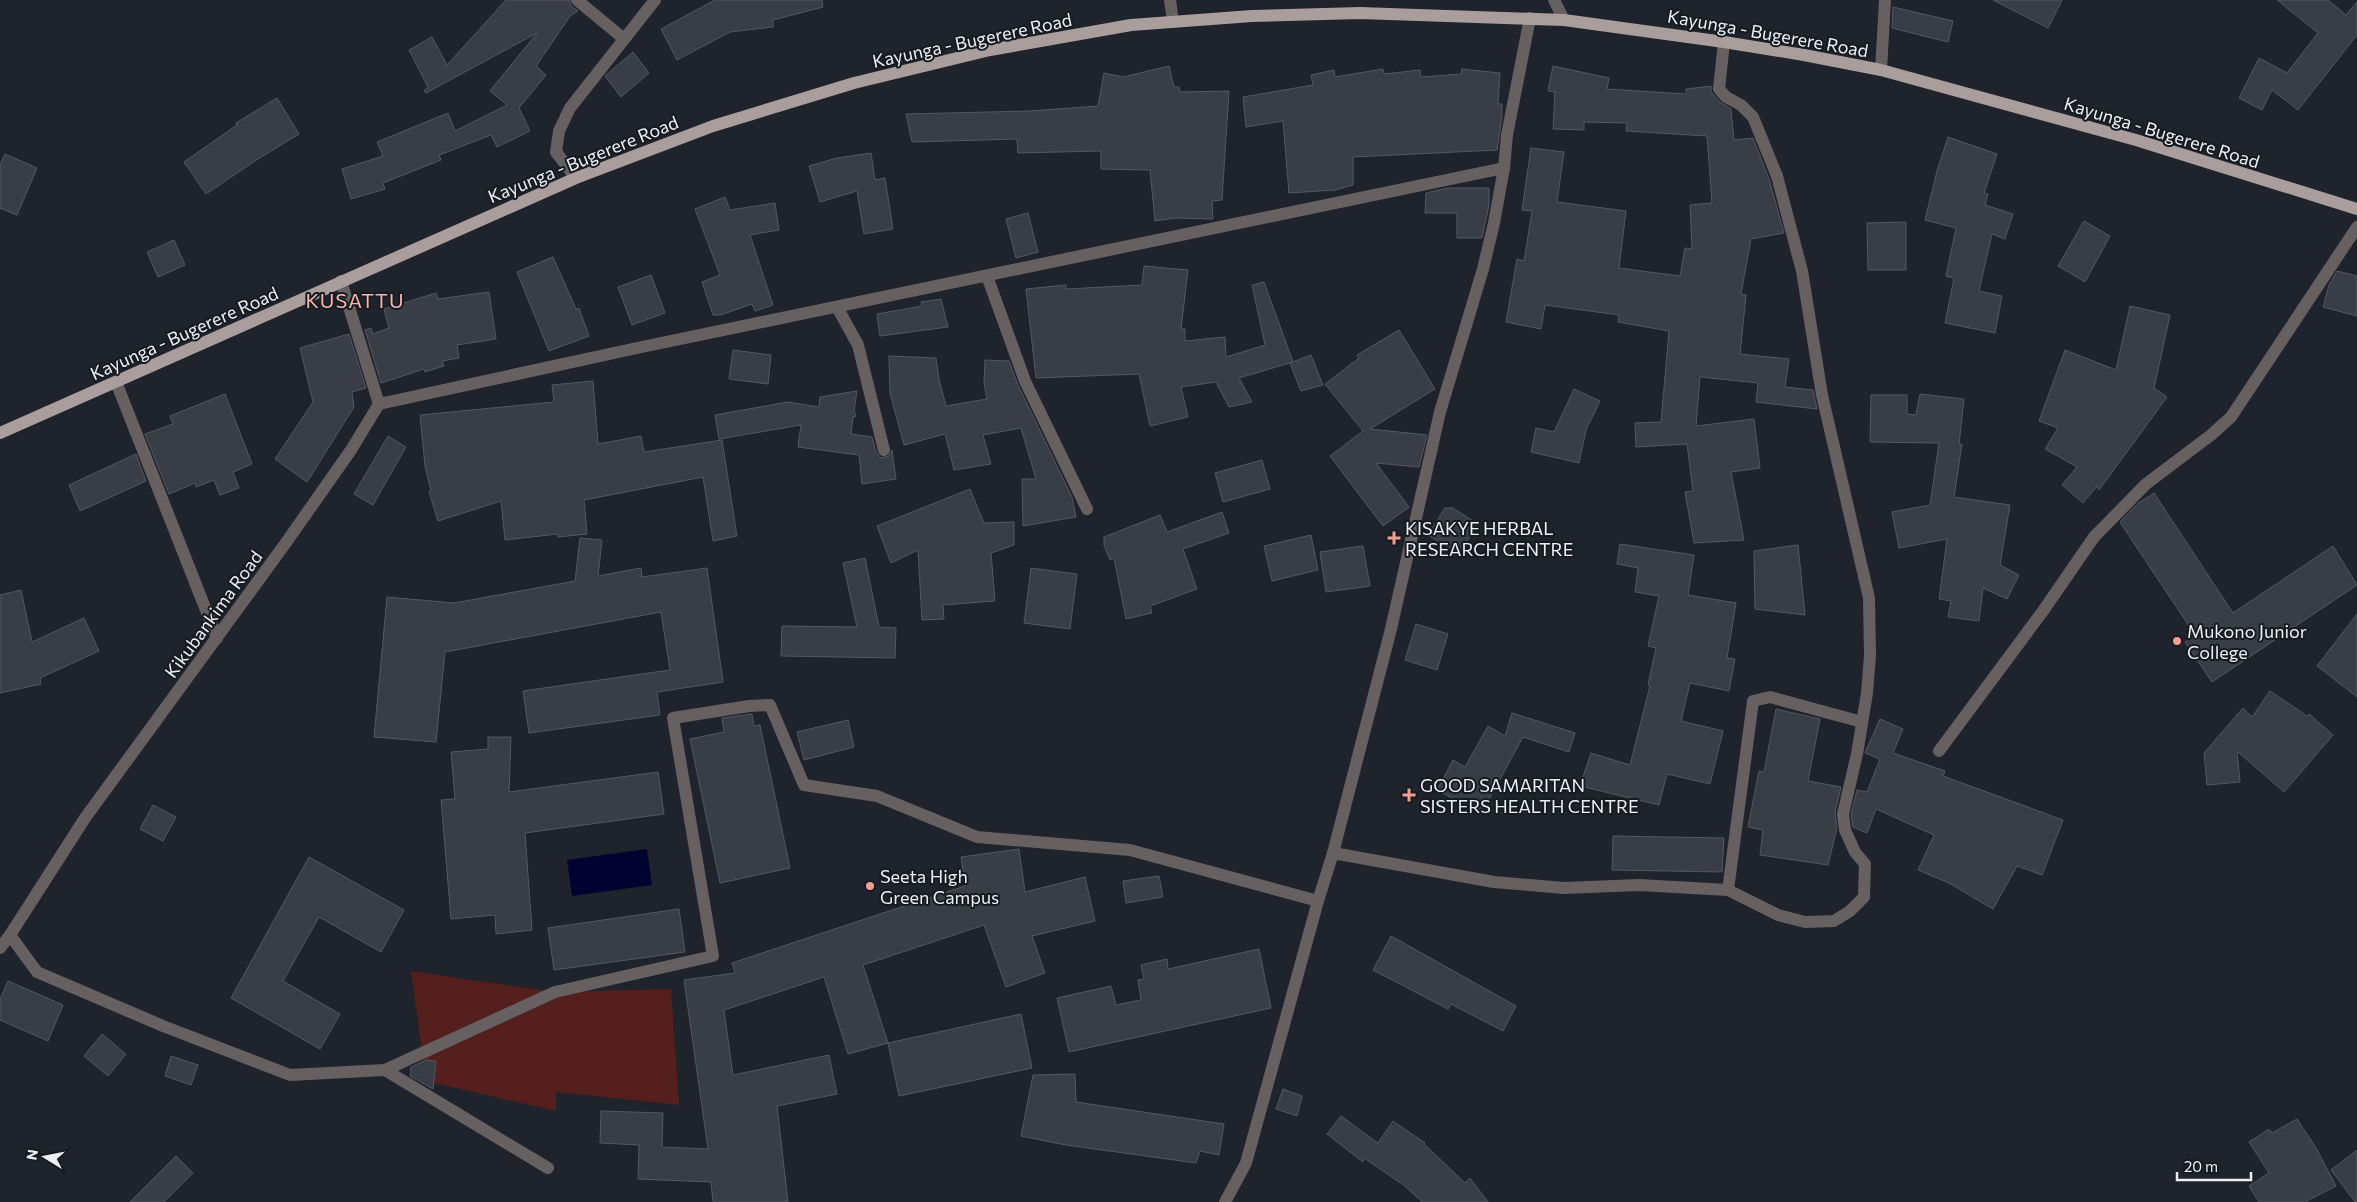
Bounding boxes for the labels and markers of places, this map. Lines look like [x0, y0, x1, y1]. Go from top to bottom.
place label: KISAKYE HERBAL RESEARCH CENTRE [1405, 517, 1573, 560]
marker: KISAKYE HERBAL RESEARCH CENTRE [1387, 531, 1401, 545]
place label: Mukono Junior College [2187, 620, 2307, 663]
marker: Mukono Junior College [2171, 635, 2183, 647]
place label: GOOD SAMARITAN SISTERS HEALTH CENTRE [1420, 774, 1639, 817]
marker: GOOD SAMARITAN SISTERS HEALTH CENTRE [1402, 788, 1416, 802]
place label: Seeta High Green Campus [880, 865, 999, 908]
marker: Seeta High Green Campus [864, 880, 876, 892]

